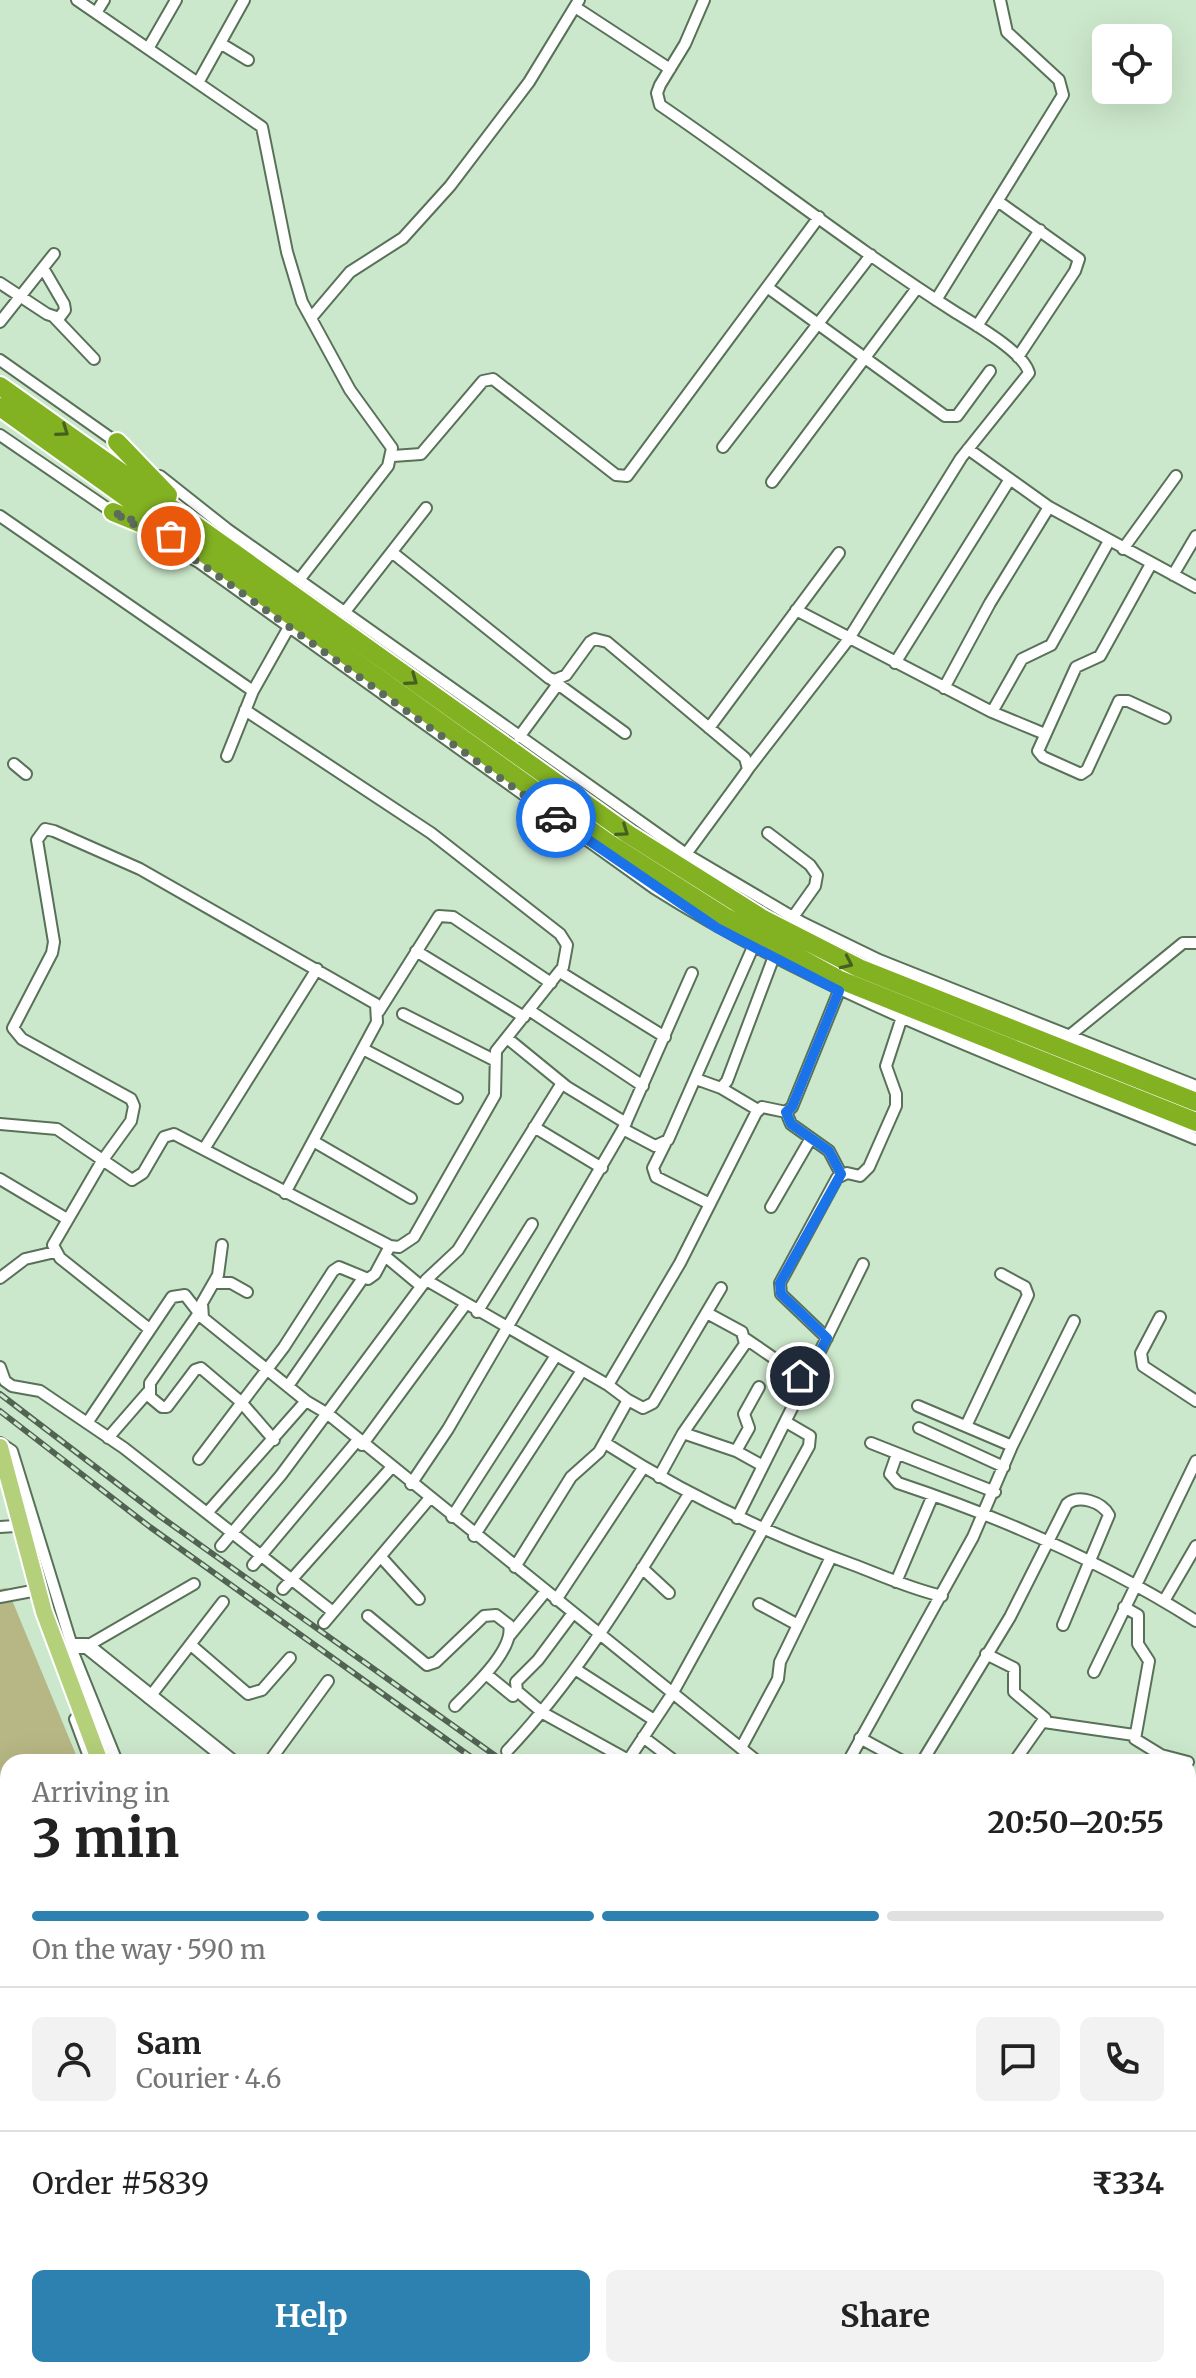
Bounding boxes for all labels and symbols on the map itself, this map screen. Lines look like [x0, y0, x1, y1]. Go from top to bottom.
one-way arrow [55, 421, 69, 436]
pin [137, 502, 205, 570]
one-way arrow [403, 670, 418, 684]
courier [516, 778, 596, 858]
one-way arrow [615, 821, 629, 836]
one-way arrow [839, 953, 854, 969]
pin [766, 1342, 834, 1410]

